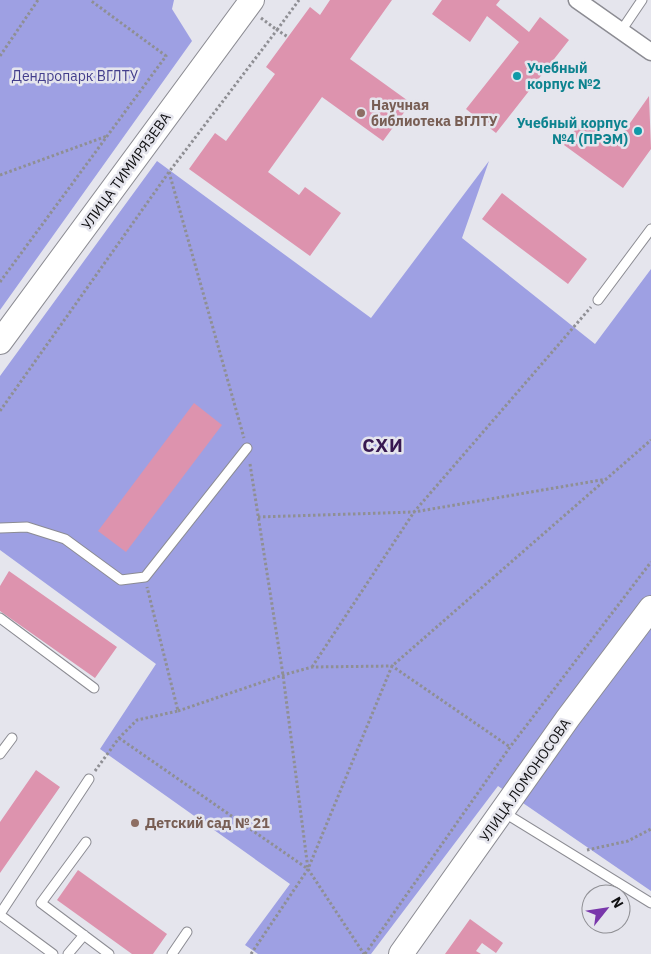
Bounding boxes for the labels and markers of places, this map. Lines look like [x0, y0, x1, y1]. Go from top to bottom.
place label: Учебный корпус №2 [527, 59, 601, 93]
marker: Учебный корпус №2 [511, 70, 523, 82]
place label: Научная библиотека ВГЛТУ [371, 96, 498, 130]
marker: Научная библиотека ВГЛТУ [355, 107, 367, 119]
place label: Учебный корпус №4 (ПРЭМ) [517, 114, 628, 148]
marker: Учебный корпус №4 (ПРЭМ) [632, 125, 644, 137]
place label: Детский сад № 21 [145, 814, 270, 832]
marker: Детский сад № 21 [129, 817, 141, 829]

